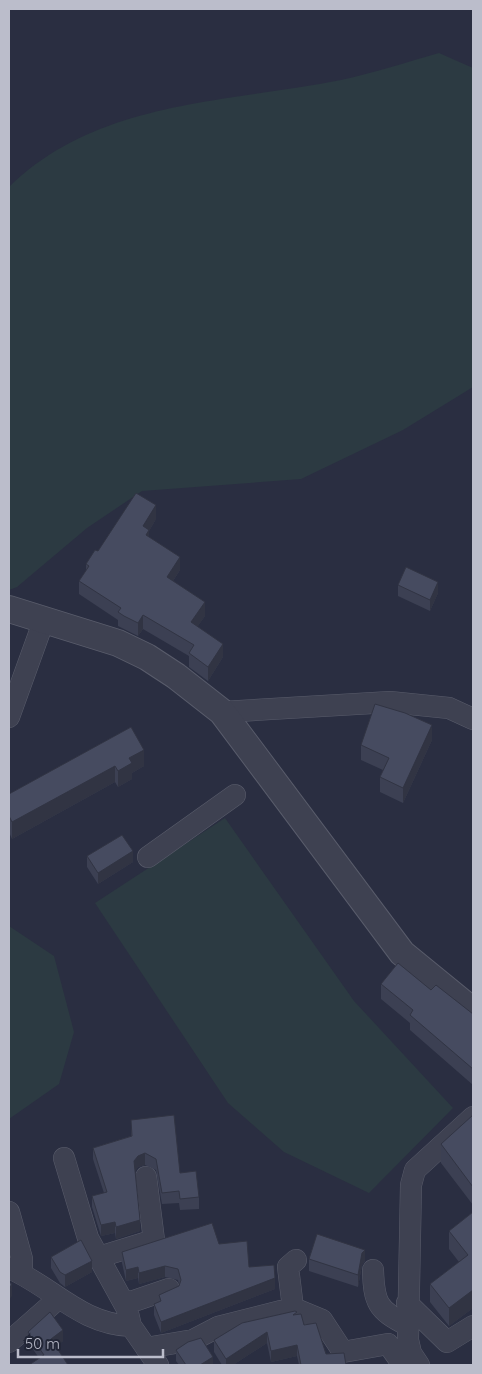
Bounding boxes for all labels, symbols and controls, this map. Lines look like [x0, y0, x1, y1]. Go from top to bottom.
scale bar [18, 1326, 162, 1358]
text: 50 m [25, 1334, 60, 1353]

